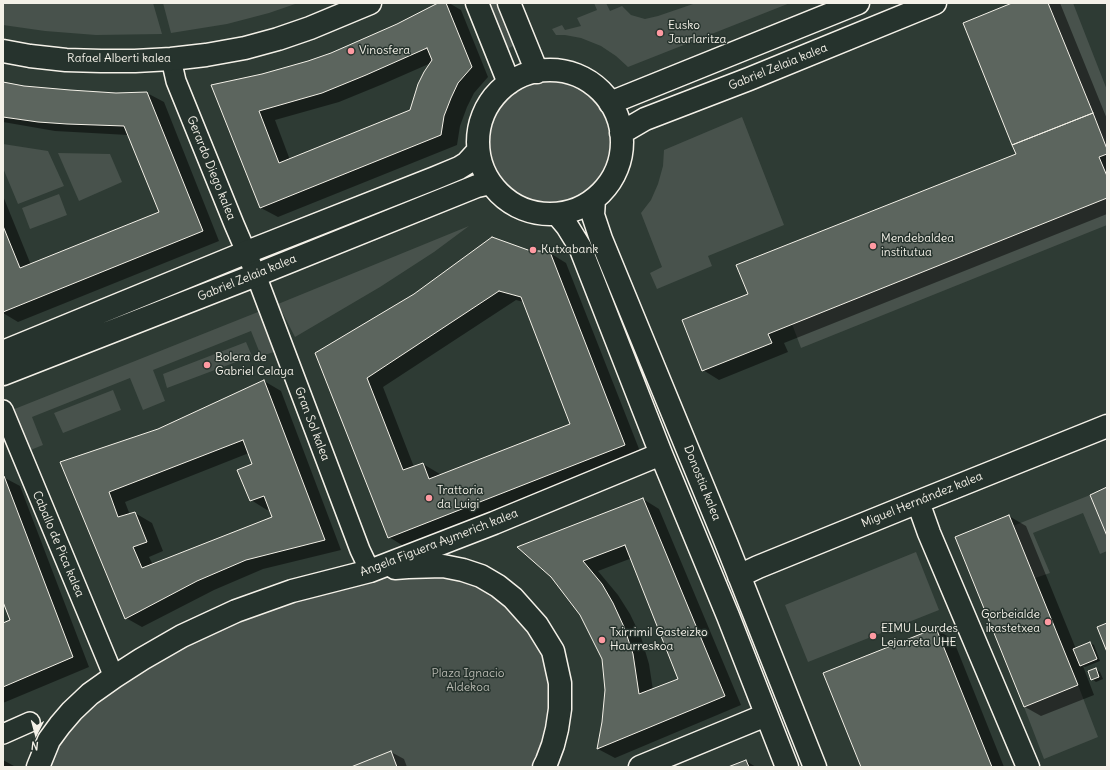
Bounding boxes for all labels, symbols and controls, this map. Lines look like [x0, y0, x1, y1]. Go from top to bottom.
place label: Eusko Jaurlaritza [668, 19, 726, 47]
marker: Eusko Jaurlaritza [655, 28, 665, 38]
street label: Gabriel Zelaia kalea [726, 41, 830, 93]
place label: Vinosfera [359, 44, 410, 58]
marker: Vinosfera [346, 46, 356, 56]
street label: Rafael Alberti kalea [67, 52, 171, 66]
street label: Gerardo Diego kalea [184, 114, 238, 222]
place label: Mendebaldea institutua [881, 232, 954, 260]
marker: Mendebaldea institutua [868, 241, 878, 251]
place label: Kutxabank [541, 243, 598, 257]
marker: Kutxabank [528, 245, 538, 255]
street label: Gabriel Zelaia kalea [195, 252, 299, 304]
place label: Bolera de Gabriel Celaya [215, 351, 294, 379]
marker: Bolera de Gabriel Celaya [202, 360, 212, 370]
street label: Gran Sol kalea [291, 385, 333, 463]
street label: Donostia kalea [680, 443, 724, 523]
street label: Miguel Hernández kalea [859, 469, 985, 531]
place label: Trattoria da Luigi [437, 484, 483, 512]
street label: Caballo de Pica kalea [29, 489, 87, 599]
marker: Trattoria da Luigi [424, 493, 434, 503]
street label: Angela Figuera Aymerich kalea [358, 506, 520, 580]
place label: Gorbeialde ikastetxea [981, 608, 1040, 636]
marker: Gorbeialde ikastetxea [1043, 617, 1053, 627]
place label: EIMU Lourdes Lejarreta UHE [881, 622, 958, 650]
place label: Txirrimil Gasteizko Haurreskoa [610, 626, 708, 654]
marker: EIMU Lourdes Lejarreta UHE [868, 631, 878, 641]
marker: Txirrimil Gasteizko Haurreskoa [597, 635, 607, 645]
park label: Plaza Ignacio Aldekoa [431, 667, 505, 695]
north arrow [16, 714, 56, 754]
text: N [30, 739, 39, 753]

